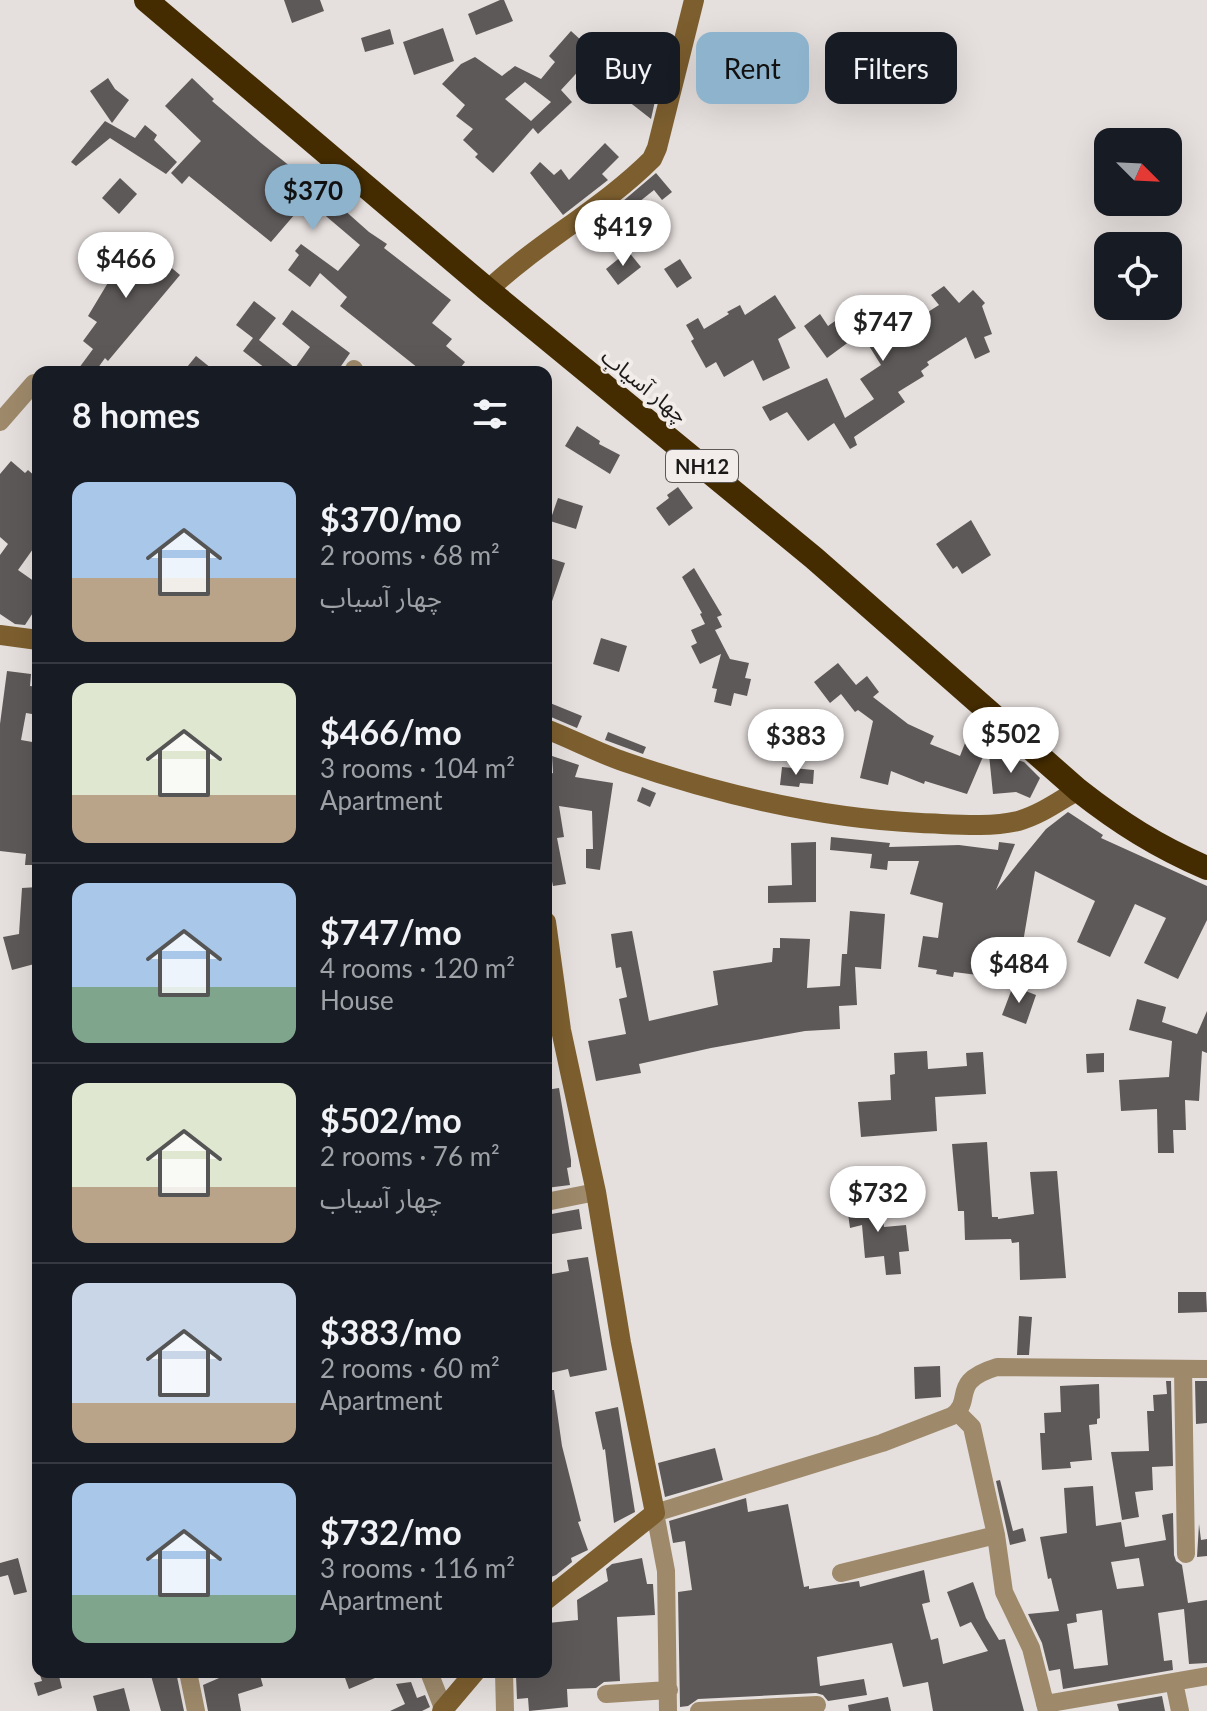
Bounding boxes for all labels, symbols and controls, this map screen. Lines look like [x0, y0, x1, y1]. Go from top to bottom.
chip: Buy [576, 32, 680, 104]
chip: Rent [696, 32, 809, 104]
chip: Filters [825, 32, 957, 104]
north arrow [1094, 128, 1182, 216]
map controls [1094, 128, 1182, 320]
pin: $370 [266, 164, 360, 232]
text: $370 [283, 174, 343, 206]
pin: $419 [576, 200, 670, 268]
text: $419 [593, 210, 653, 242]
pin: $466 [79, 232, 173, 300]
button: locate [1094, 232, 1182, 320]
text: $466 [96, 242, 156, 274]
pin: $747 [836, 295, 930, 363]
text: $747 [853, 305, 913, 337]
street label: چهار آسیاب [595, 342, 694, 430]
icon: filters [468, 392, 512, 436]
text: 8 homes [72, 394, 200, 435]
road number: NH12 [666, 450, 738, 482]
text: $370/mo [320, 498, 462, 539]
icon: home [136, 514, 232, 610]
text: 2 rooms · 68 m² [320, 539, 500, 571]
text: چهار آسیاب [320, 581, 442, 613]
pin: $502 [964, 707, 1058, 775]
pin: $383 [749, 709, 843, 777]
text: $466/mo [320, 711, 462, 752]
icon: home [136, 715, 232, 811]
text: $502 [981, 717, 1041, 749]
text: $383 [766, 719, 826, 751]
text: 3 rooms · 104 m² [320, 752, 515, 784]
text: Apartment [320, 784, 443, 816]
text: $747/mo [320, 911, 462, 952]
icon: home [136, 915, 232, 1011]
pin: $484 [972, 937, 1066, 1005]
text: $484 [989, 947, 1049, 979]
text: 4 rooms · 120 m² [320, 952, 515, 984]
text: House [320, 984, 394, 1016]
text: $502/mo [320, 1099, 462, 1140]
icon: home [136, 1115, 232, 1211]
text: 2 rooms · 76 m² [320, 1140, 500, 1172]
pin: $732 [831, 1166, 925, 1234]
text: $732 [848, 1176, 908, 1208]
text: چهار آسیاب [320, 1182, 442, 1214]
text: $383/mo [320, 1311, 462, 1352]
icon: home [136, 1315, 232, 1411]
text: 2 rooms · 60 m² [320, 1352, 500, 1384]
text: Apartment [320, 1384, 443, 1416]
text: $732/mo [320, 1511, 462, 1552]
icon: home [136, 1515, 232, 1611]
text: 3 rooms · 116 m² [320, 1552, 515, 1584]
text: Apartment [320, 1584, 443, 1616]

